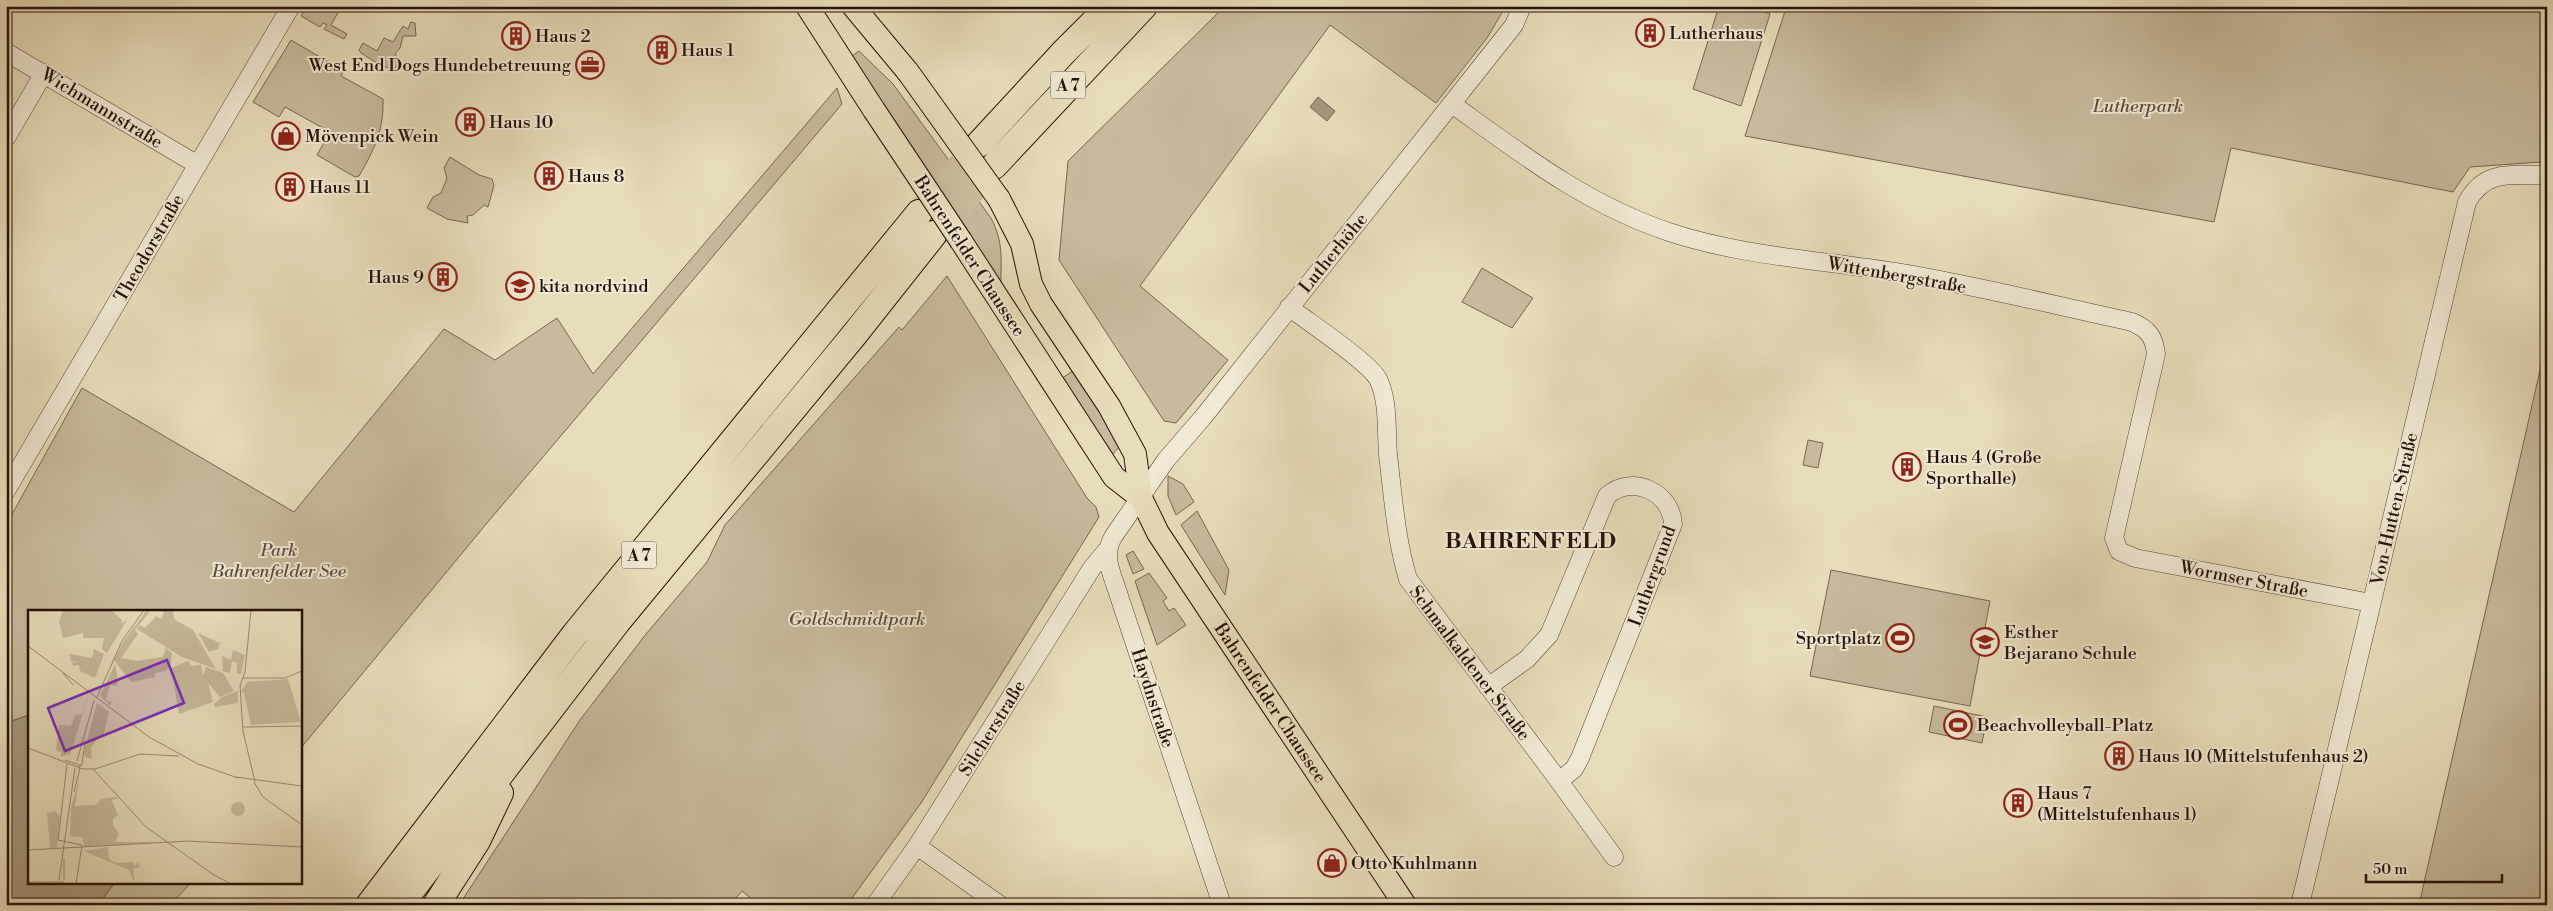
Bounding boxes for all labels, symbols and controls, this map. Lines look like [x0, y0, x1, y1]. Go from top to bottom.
building icon: Lutherhaus [1635, 18, 1665, 48]
building icon: Haus 2 [501, 21, 531, 51]
place label: Lutherhaus [1669, 22, 1763, 45]
place label: Haus 2 [535, 25, 591, 48]
building icon: Haus 1 [647, 35, 677, 65]
place label: Haus 1 [681, 39, 734, 62]
office icon: West End Dogs Hundebetreuung [575, 50, 605, 80]
place label: West End Dogs Hundebetreuung [308, 54, 572, 77]
street label: Wichmannstraße [36, 63, 167, 154]
road number: A 7 [1050, 72, 1086, 98]
park label: Lutherpark [2092, 95, 2183, 118]
building icon: Haus 10 [455, 107, 485, 137]
place label: Haus 10 [489, 111, 554, 134]
shop icon: Mövenpick Wein [271, 121, 301, 151]
place label: Mövenpick Wein [305, 125, 439, 148]
building icon: Haus 8 [534, 161, 564, 191]
place label: Haus 8 [568, 165, 624, 188]
street label: Bahrenfelder Chaussee [908, 170, 1030, 341]
building icon: Haus 11 [275, 172, 305, 202]
place label: Haus 11 [309, 176, 371, 199]
street label: Theodorstraße [109, 190, 190, 306]
street label: Lutherhöhe [1294, 208, 1373, 298]
street label: Wittenbergstraße [1825, 252, 1968, 299]
building icon: Haus 9 [428, 262, 458, 292]
place label: Haus 9 [368, 266, 424, 289]
school or university icon: kita nordvind [505, 271, 535, 301]
place label: kita nordvind [539, 275, 649, 298]
street label: Von-Hutten-Straße [2365, 430, 2423, 589]
place label: Haus 4 (Große Sporthalle) [1926, 446, 2042, 490]
building icon: Haus 4 (Große Sporthalle) [1892, 452, 1922, 482]
street label: Luthergrund [1624, 522, 1682, 630]
district label: BAHRENFELD [1445, 528, 1617, 555]
park label: Park Bahrenfelder See [211, 539, 347, 583]
road number: A 7 [622, 542, 656, 568]
street label: Wormser Straße [2177, 556, 2310, 603]
street label: Schmalkaldener Straße [1404, 581, 1535, 745]
park label: Goldschmidtpark [788, 608, 926, 631]
inset map [28, 610, 301, 884]
street label: Bahrenfelder Chaussee [1208, 617, 1332, 787]
place label: Esther Bejarano Schule [2003, 621, 2137, 665]
sports icon: Sportplatz [1885, 623, 1915, 653]
place label: Sportplatz [1796, 627, 1881, 650]
school or university icon: Esther Bejarano Schule [1970, 627, 2000, 657]
street label: Haydnstraße [1126, 646, 1179, 751]
street label: Silcherstraße [954, 676, 1031, 780]
sports icon: Beachvolleyball-Platz [1943, 710, 1973, 740]
place label: Beachvolleyball-Platz [1976, 714, 2153, 737]
building icon: Haus 10 (Mittelstufenhaus 2) [2104, 741, 2134, 771]
place label: Haus 10 (Mittelstufenhaus 2) [2138, 745, 2369, 768]
place label: Haus 7 (Mittelstufenhaus 1) [2037, 782, 2197, 826]
building icon: Haus 7 (Mittelstufenhaus 1) [2003, 788, 2033, 818]
shop icon: Otto Kuhlmann [1317, 848, 1347, 878]
scale bar [2366, 851, 2502, 883]
place label: Otto Kuhlmann [1351, 852, 1478, 875]
text: 50 m [2373, 860, 2407, 879]

